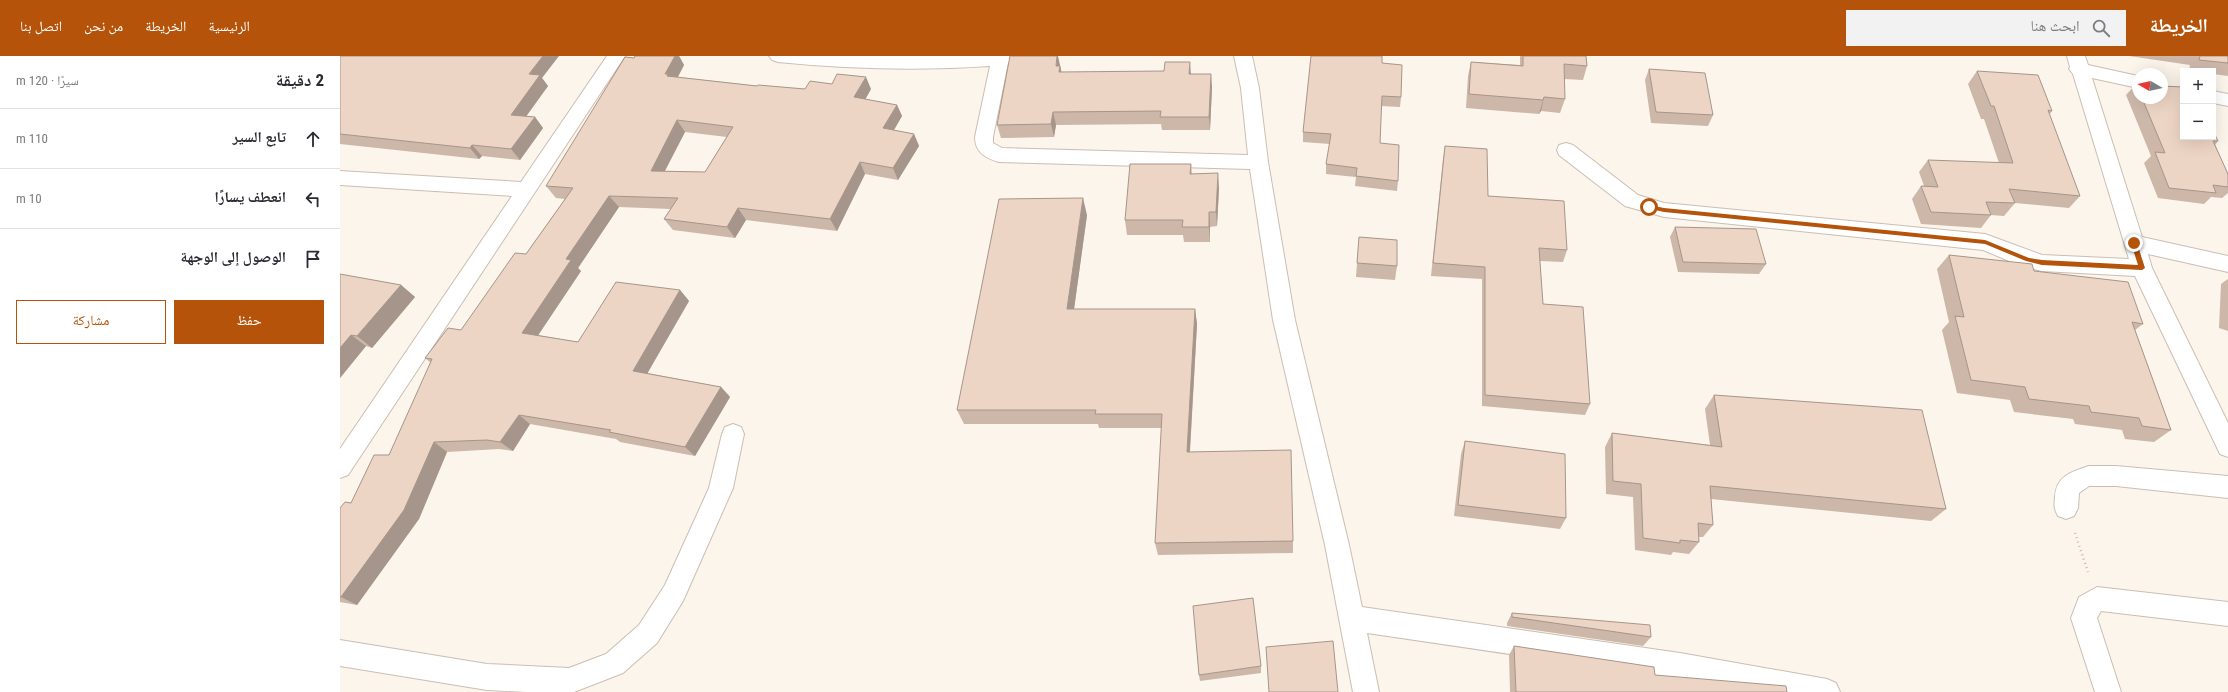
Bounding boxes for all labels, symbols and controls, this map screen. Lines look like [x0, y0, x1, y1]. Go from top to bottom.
search box [1846, 10, 2126, 46]
text: الخريطة [2150, 14, 2208, 37]
text: ابحث هنا [2031, 17, 2080, 35]
icon: search [2090, 17, 2112, 39]
text: اتصل بنا [20, 18, 62, 34]
text: من نحن [84, 18, 123, 34]
text: الخريطة [145, 18, 186, 34]
text: الرئيسية [208, 18, 250, 34]
north arrow [2132, 68, 2168, 104]
map controls [2180, 68, 2216, 140]
button: + [2180, 68, 2216, 104]
text: 2 دقيقة [276, 70, 324, 90]
text: سيرًا · 120 m [16, 73, 79, 88]
button: − [2180, 104, 2216, 140]
text: تابع السير [233, 128, 286, 146]
icon: ahead [302, 128, 324, 150]
text: 110 m [16, 131, 48, 146]
text: انعطف يسارًا [215, 188, 286, 206]
icon: left [302, 188, 324, 210]
text: 10 m [16, 191, 42, 206]
route start [1640, 198, 1658, 216]
route end [2125, 234, 2143, 252]
text: الوصول إلى الوجهة [180, 248, 286, 266]
icon: arrive [302, 248, 324, 270]
button: مشاركة [16, 300, 166, 344]
button: حفظ [174, 300, 324, 344]

